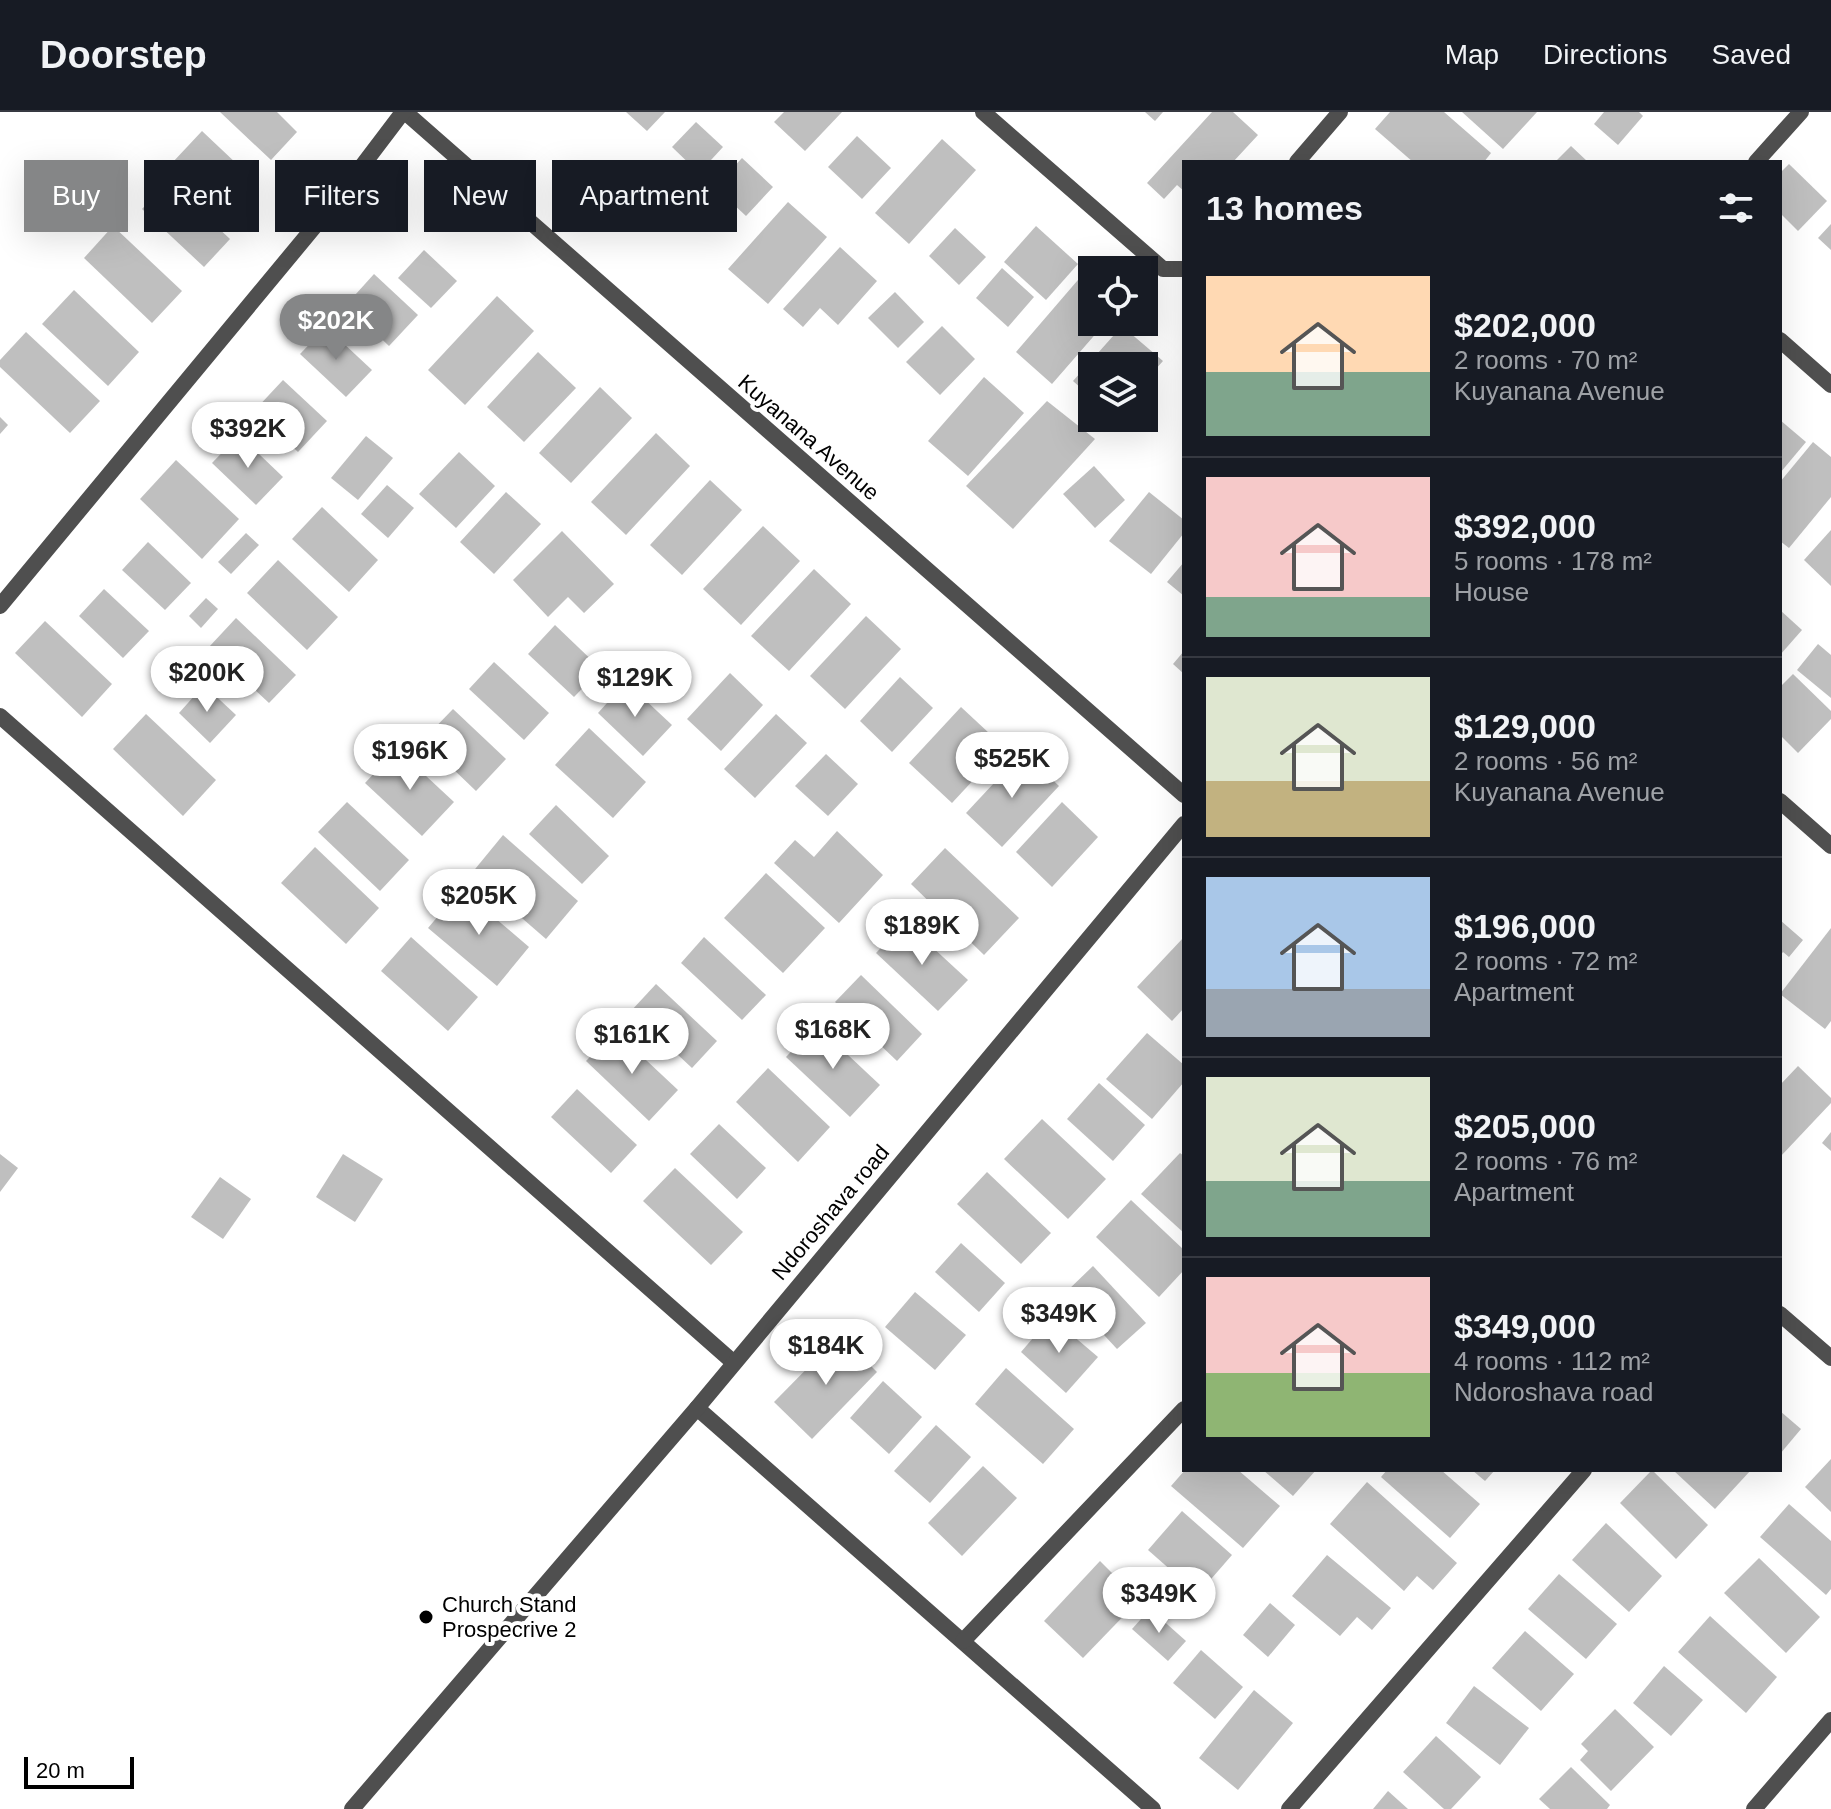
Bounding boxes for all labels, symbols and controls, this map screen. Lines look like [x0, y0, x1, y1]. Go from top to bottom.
text: Doorstep [40, 34, 207, 76]
text: Map [1445, 39, 1499, 70]
text: Directions [1543, 39, 1668, 70]
text: Saved [1712, 39, 1791, 70]
chip: Buy [24, 160, 128, 232]
chip: Rent [144, 160, 259, 232]
chip: Filters [275, 160, 408, 232]
chip: New [424, 160, 536, 232]
chip: Apartment [552, 160, 737, 232]
icon: filters [1714, 186, 1758, 230]
text: 13 homes [1206, 189, 1363, 227]
map controls [1078, 256, 1158, 432]
button: locate [1078, 256, 1158, 336]
pin: $202K [280, 294, 392, 362]
text: $202K [298, 305, 374, 335]
text: $202,000 [1454, 306, 1596, 344]
icon: home [1270, 308, 1366, 404]
text: 2 rooms · 70 m² [1454, 345, 1638, 375]
button: layers [1078, 352, 1158, 432]
street label: Kuyanana Avenue [733, 369, 884, 505]
text: Kuyanana Avenue [1454, 376, 1665, 406]
pin: $392K [192, 402, 304, 470]
text: $392K [210, 413, 286, 443]
text: $392,000 [1454, 507, 1596, 545]
icon: home [1270, 509, 1366, 605]
text: 5 rooms · 178 m² [1454, 546, 1652, 576]
text: House [1454, 577, 1529, 607]
pin: $200K [151, 646, 263, 714]
pin: $129K [579, 651, 691, 719]
text: $200K [169, 657, 245, 687]
text: $129K [597, 662, 673, 692]
text: $129,000 [1454, 707, 1596, 745]
icon: home [1270, 709, 1366, 805]
pin: $196K [354, 724, 466, 792]
pin: $525K [956, 732, 1068, 800]
text: $196K [372, 735, 448, 765]
text: $525K [974, 743, 1050, 773]
text: 2 rooms · 56 m² [1454, 746, 1638, 776]
text: Kuyanana Avenue [1454, 777, 1665, 807]
pin: $205K [423, 869, 535, 937]
text: $205K [441, 880, 517, 910]
pin: $189K [866, 899, 978, 967]
text: $196,000 [1454, 907, 1596, 945]
icon: home [1270, 909, 1366, 1005]
text: $189K [884, 910, 960, 940]
text: 2 rooms · 72 m² [1454, 946, 1638, 976]
text: Apartment [1454, 977, 1574, 1007]
pin: $168K [777, 1003, 889, 1071]
pin: $161K [576, 1008, 688, 1076]
text: $168K [795, 1014, 871, 1044]
text: $161K [594, 1019, 670, 1049]
text: $205,000 [1454, 1107, 1596, 1145]
icon: home [1270, 1109, 1366, 1205]
street label: Ndoroshava road [767, 1140, 894, 1285]
text: 2 rooms · 76 m² [1454, 1146, 1638, 1176]
text: Apartment [1454, 1177, 1574, 1207]
pin: $349K [1003, 1287, 1115, 1355]
text: $349K [1021, 1298, 1097, 1328]
text: $349,000 [1454, 1307, 1596, 1345]
icon: home [1270, 1309, 1366, 1405]
pin: $184K [770, 1319, 882, 1387]
text: $184K [788, 1330, 864, 1360]
text: 4 rooms · 112 m² [1454, 1346, 1650, 1376]
text: Ndoroshava road [1454, 1377, 1653, 1407]
pin: $349K [1103, 1567, 1215, 1635]
text: $349K [1121, 1578, 1197, 1608]
place label: Church Stand Prospecrive 2 [442, 1592, 577, 1642]
marker: Church Stand Prospecrive 2 [417, 1608, 435, 1626]
scale bar [24, 1753, 134, 1789]
text: 20 m [36, 1758, 85, 1783]

